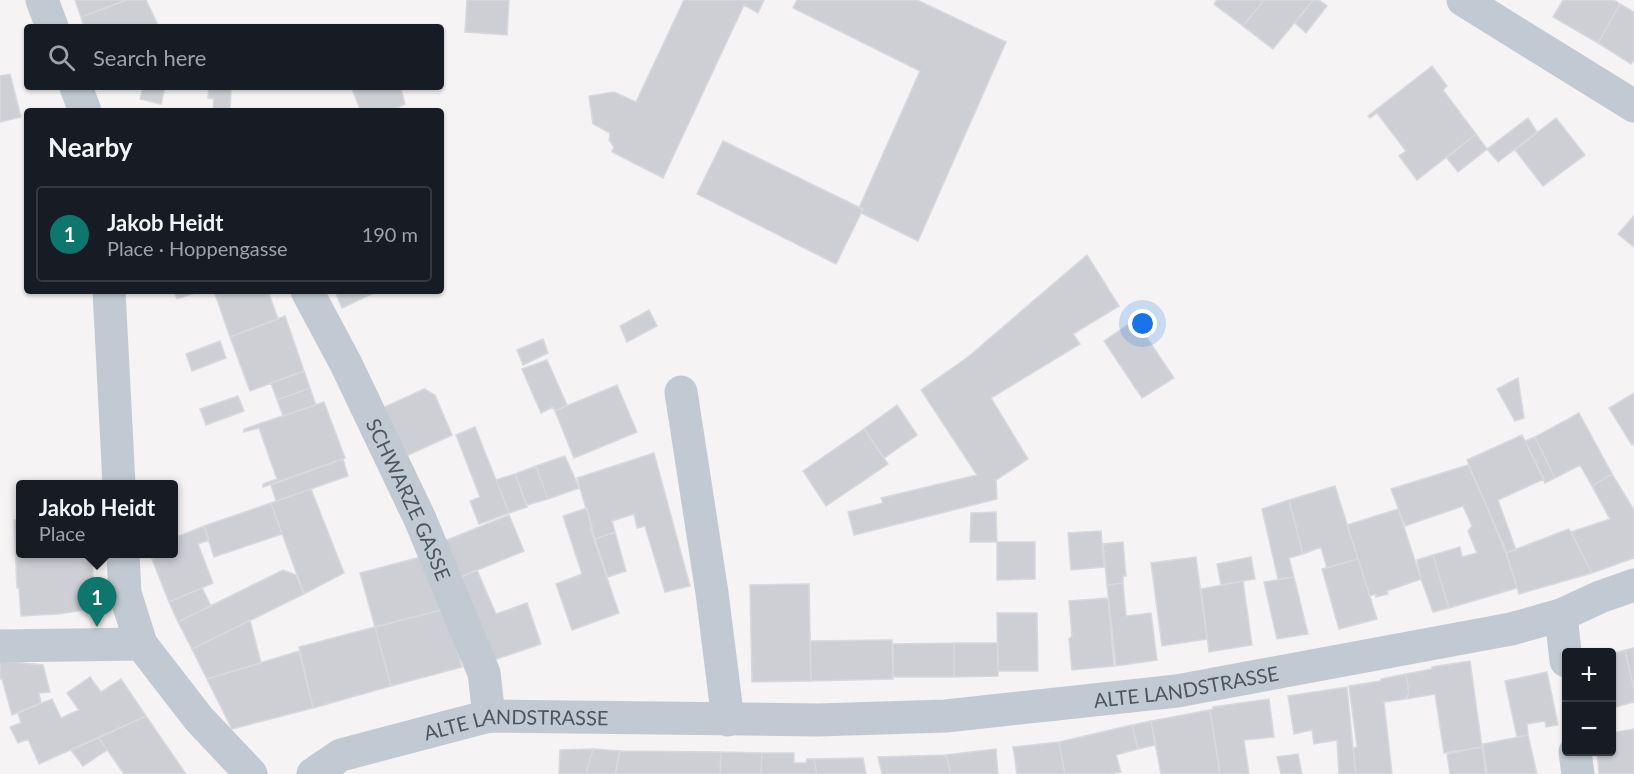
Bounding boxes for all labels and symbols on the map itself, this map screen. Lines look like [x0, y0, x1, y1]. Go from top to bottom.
your location [1128, 309, 1157, 338]
street label: SCHWARZE GASSE [362, 414, 456, 584]
pin: 1 [78, 578, 116, 627]
street label: ALTE LANDSTRASSE [1092, 660, 1281, 712]
street label: ALTE LANDSTRASSE [421, 704, 609, 745]

